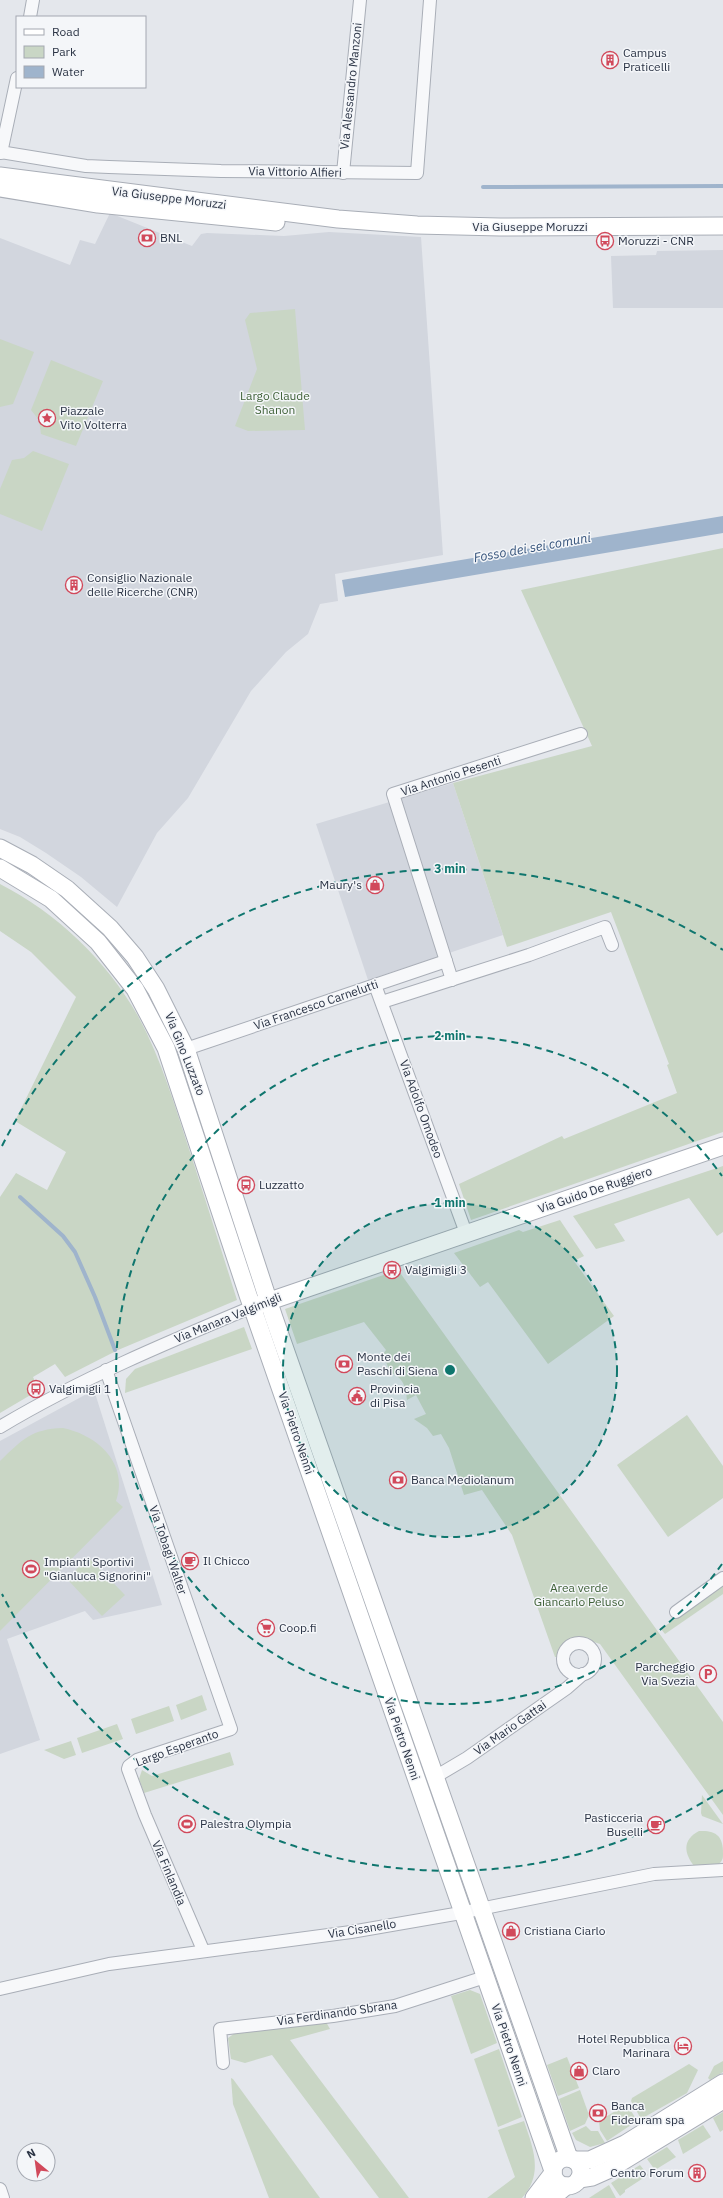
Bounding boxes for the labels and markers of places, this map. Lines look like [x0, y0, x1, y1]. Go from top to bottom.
place label: Campus Praticelli [623, 45, 670, 74]
building icon: Campus Praticelli [600, 50, 620, 70]
bank icon: BNL [137, 228, 157, 248]
place label: BNL [160, 230, 182, 245]
bus stop icon: Moruzzi - CNR [595, 231, 615, 251]
place label: Moruzzi - CNR [618, 233, 694, 248]
place label: Piazzale Vito Volterra [60, 403, 127, 432]
place icon: Piazzale Vito Volterra [37, 408, 57, 428]
place label: Consiglio Nazionale delle Ricerche (CNR) [87, 570, 198, 599]
building icon: Consiglio Nazionale delle Ricerche (CNR) [64, 575, 84, 595]
shop icon: Maury's [365, 875, 385, 895]
place label: Maury's [320, 877, 362, 892]
bus stop icon: Luzzatto [236, 1175, 256, 1195]
place label: Luzzatto [259, 1177, 305, 1192]
bus stop icon: Valgimigli 3 [382, 1260, 402, 1280]
place label: Valgimigli 3 [405, 1262, 467, 1277]
place label: Monte dei Paschi di Siena [357, 1349, 438, 1378]
bank icon: Monte dei Paschi di Siena [334, 1354, 354, 1374]
centre of rings [443, 1363, 457, 1377]
bus stop icon: Valgimigli 1 [26, 1379, 46, 1399]
place label: Valgimigli 1 [49, 1381, 111, 1396]
place label: Provincia di Pisa [370, 1381, 420, 1410]
public building icon: Provincia di Pisa [347, 1386, 367, 1406]
bank icon: Banca Mediolanum [388, 1470, 408, 1490]
place label: Banca Mediolanum [411, 1472, 514, 1487]
cafe icon: Il Chicco [180, 1551, 200, 1571]
place label: Il Chicco [203, 1553, 250, 1568]
place label: Impianti Sportivi "Gianluca Signorini" [44, 1554, 151, 1583]
sports icon: Impianti Sportivi "Gianluca Signorini" [21, 1559, 41, 1579]
supermarket icon: Coop.fi [256, 1618, 276, 1638]
place label: Coop.fi [279, 1620, 317, 1635]
place label: Parcheggio Via Svezia [635, 1659, 696, 1688]
parking icon: Parcheggio Via Svezia [698, 1664, 718, 1684]
place label: Pasticceria Buselli [584, 1810, 644, 1839]
sports icon: Palestra Olympia [177, 1814, 197, 1834]
cafe icon: Pasticceria Buselli [646, 1815, 666, 1835]
place label: Palestra Olympia [200, 1816, 292, 1831]
shop icon: Cristiana Ciarlo [501, 1921, 521, 1941]
place label: Cristiana Ciarlo [524, 1923, 606, 1938]
place label: Hotel Repubblica Marinara [577, 2031, 671, 2060]
hotel icon: Hotel Repubblica Marinara [673, 2036, 693, 2056]
shop icon: Claro [569, 2061, 589, 2081]
place label: Claro [592, 2063, 620, 2078]
place label: Banca Fideuram spa [611, 2098, 685, 2127]
bank icon: Banca Fideuram spa [588, 2103, 608, 2123]
building icon: Centro Forum [687, 2163, 707, 2183]
place label: Centro Forum [610, 2165, 684, 2180]

